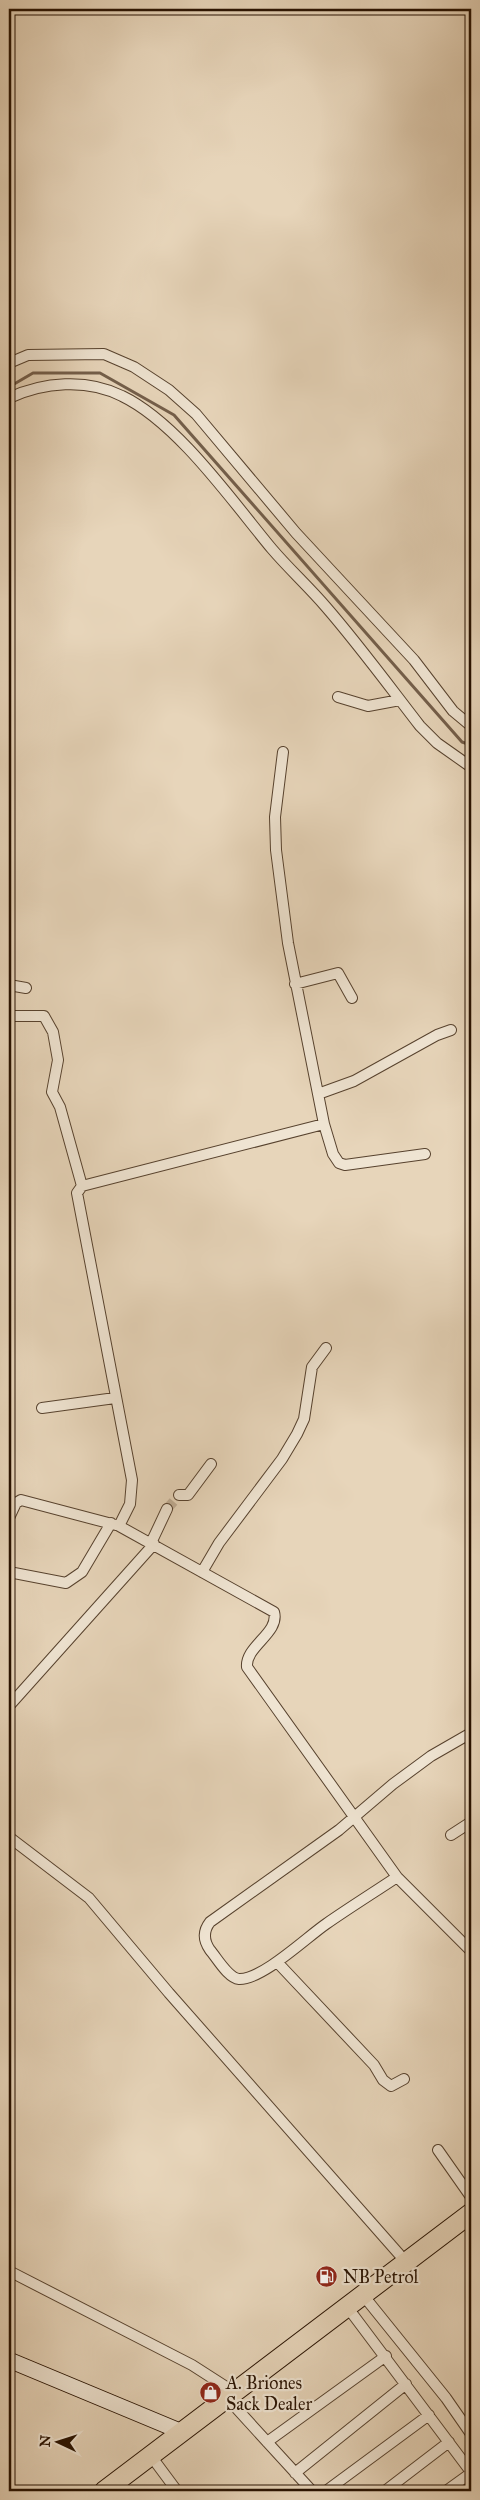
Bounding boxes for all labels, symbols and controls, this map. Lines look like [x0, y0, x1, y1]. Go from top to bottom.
fuel station icon: NB Petrol [315, 2265, 339, 2289]
place label: NB Petrol [343, 2266, 419, 2288]
place label: A. Briones Sack Dealer [225, 2372, 312, 2415]
shop icon: A. Briones Sack Dealer [198, 2381, 222, 2405]
north arrow [32, 2418, 82, 2468]
text: N [37, 2434, 54, 2448]

